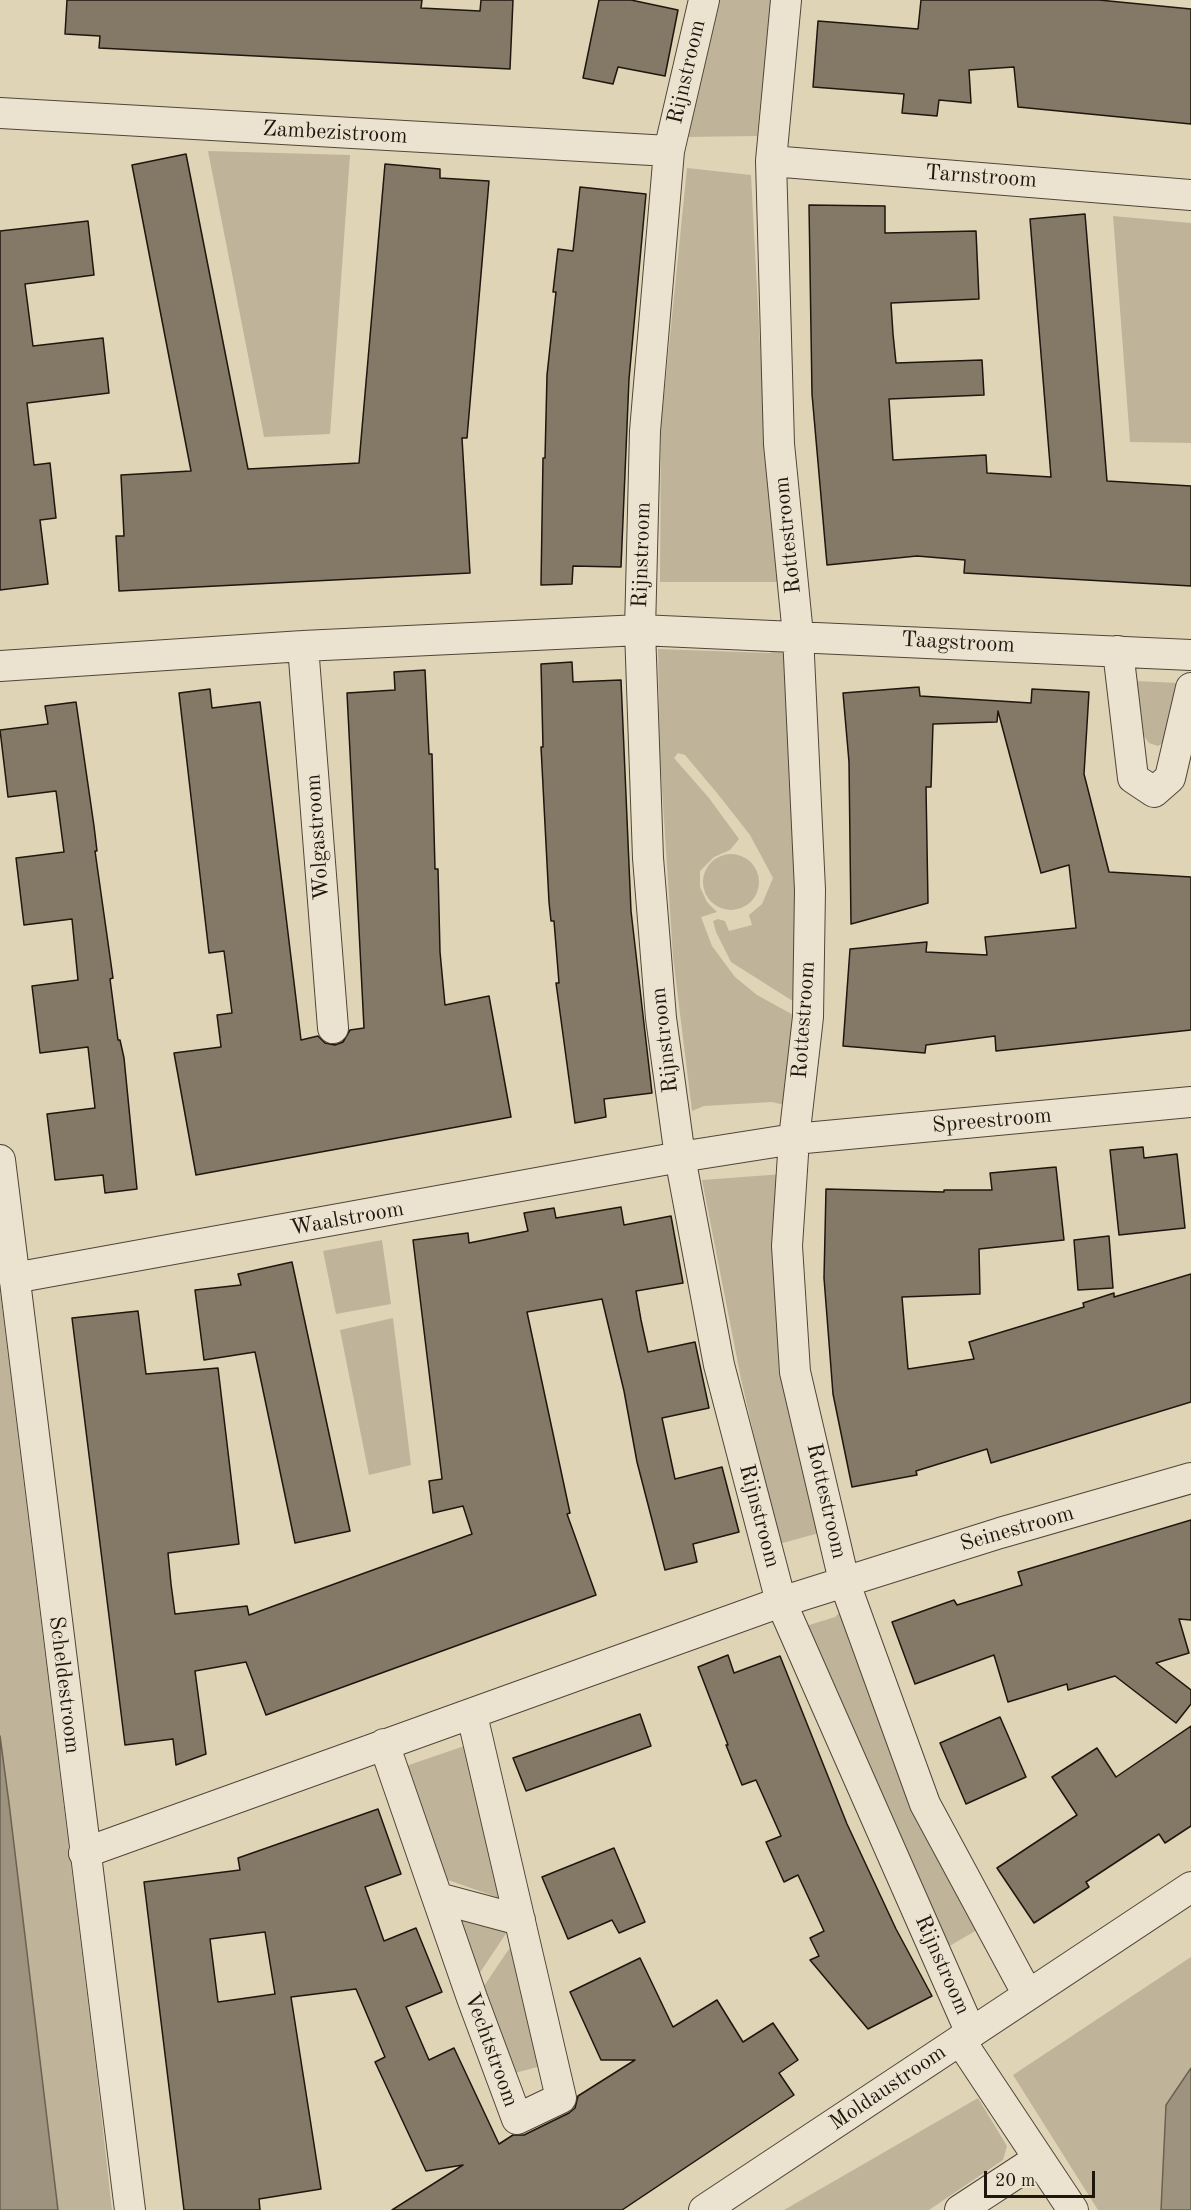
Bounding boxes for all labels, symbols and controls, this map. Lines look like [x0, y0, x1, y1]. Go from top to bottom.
street label: Rijnstroom [662, 17, 712, 127]
street label: Zambezistroom [262, 116, 408, 150]
street label: Tarnstroom [924, 160, 1038, 194]
street label: Rottestroom [769, 475, 807, 595]
street label: Rijnstroom [627, 501, 657, 609]
street label: Taagstroom [901, 627, 1015, 659]
street label: Wolgastroom [300, 773, 336, 901]
street label: Rottestroom [787, 960, 821, 1080]
street label: Rijnstroom [645, 986, 685, 1094]
street label: Spreestroom [931, 1103, 1053, 1139]
street label: Waalstroom [288, 1196, 406, 1242]
street label: Rottestroom [800, 1441, 852, 1561]
street label: Rijnstroom [733, 1461, 785, 1571]
street label: Seinestroom [957, 1500, 1077, 1558]
street label: Scheldestroom [42, 1615, 86, 1755]
street label: Rijnstroom [908, 1911, 976, 2019]
street label: Vechtstroom [458, 1989, 524, 2111]
street label: Moldaustroom [825, 2039, 951, 2137]
scale bar [987, 2159, 1098, 2197]
text: 20 m [995, 2172, 1035, 2190]

